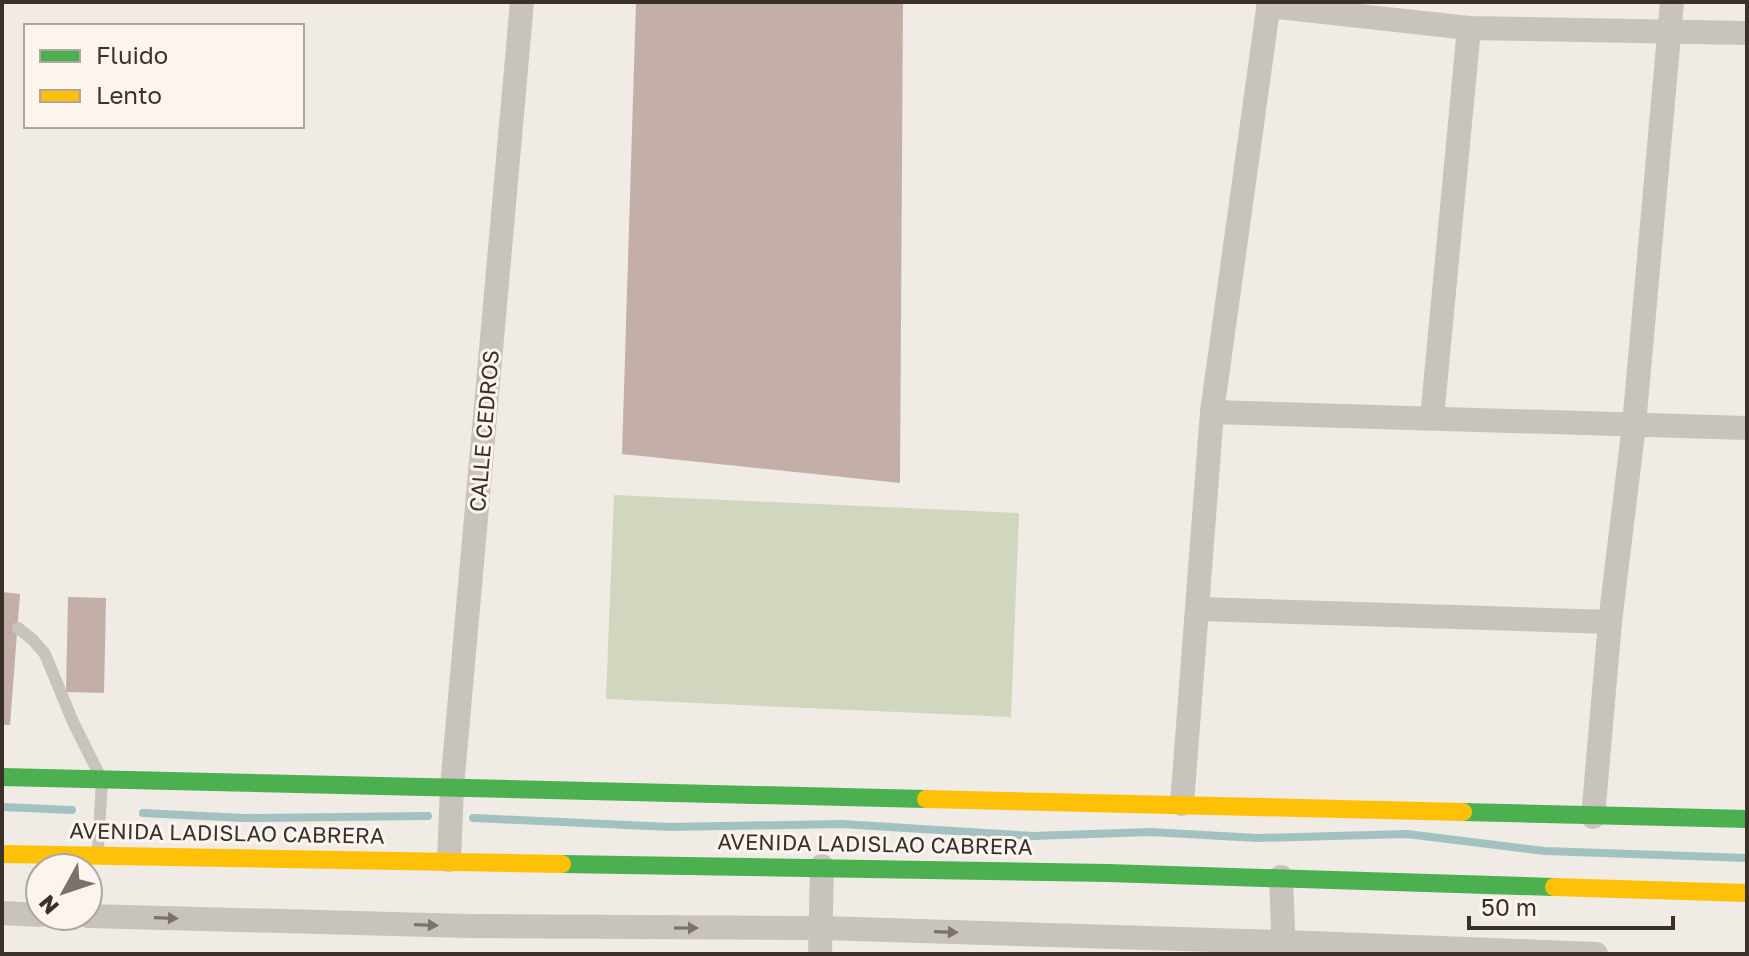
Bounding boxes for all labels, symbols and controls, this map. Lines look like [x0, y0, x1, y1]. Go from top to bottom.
legend [24, 24, 304, 128]
text: Fluido [96, 40, 168, 69]
text: Lento [96, 80, 162, 109]
street label: CALLE CEDROS [463, 349, 504, 513]
street label: AVENIDA LADISLAO CABRERA [69, 816, 385, 849]
street label: AVENIDA LADISLAO CABRERA [717, 827, 1033, 860]
north arrow [24, 852, 104, 932]
scale bar [1469, 880, 1673, 930]
text: N [33, 890, 64, 920]
text: 50 m [1481, 892, 1537, 921]
one-way arrow [154, 912, 179, 924]
one-way arrow [414, 919, 439, 932]
one-way arrow [674, 922, 699, 934]
one-way arrow [934, 926, 959, 938]

